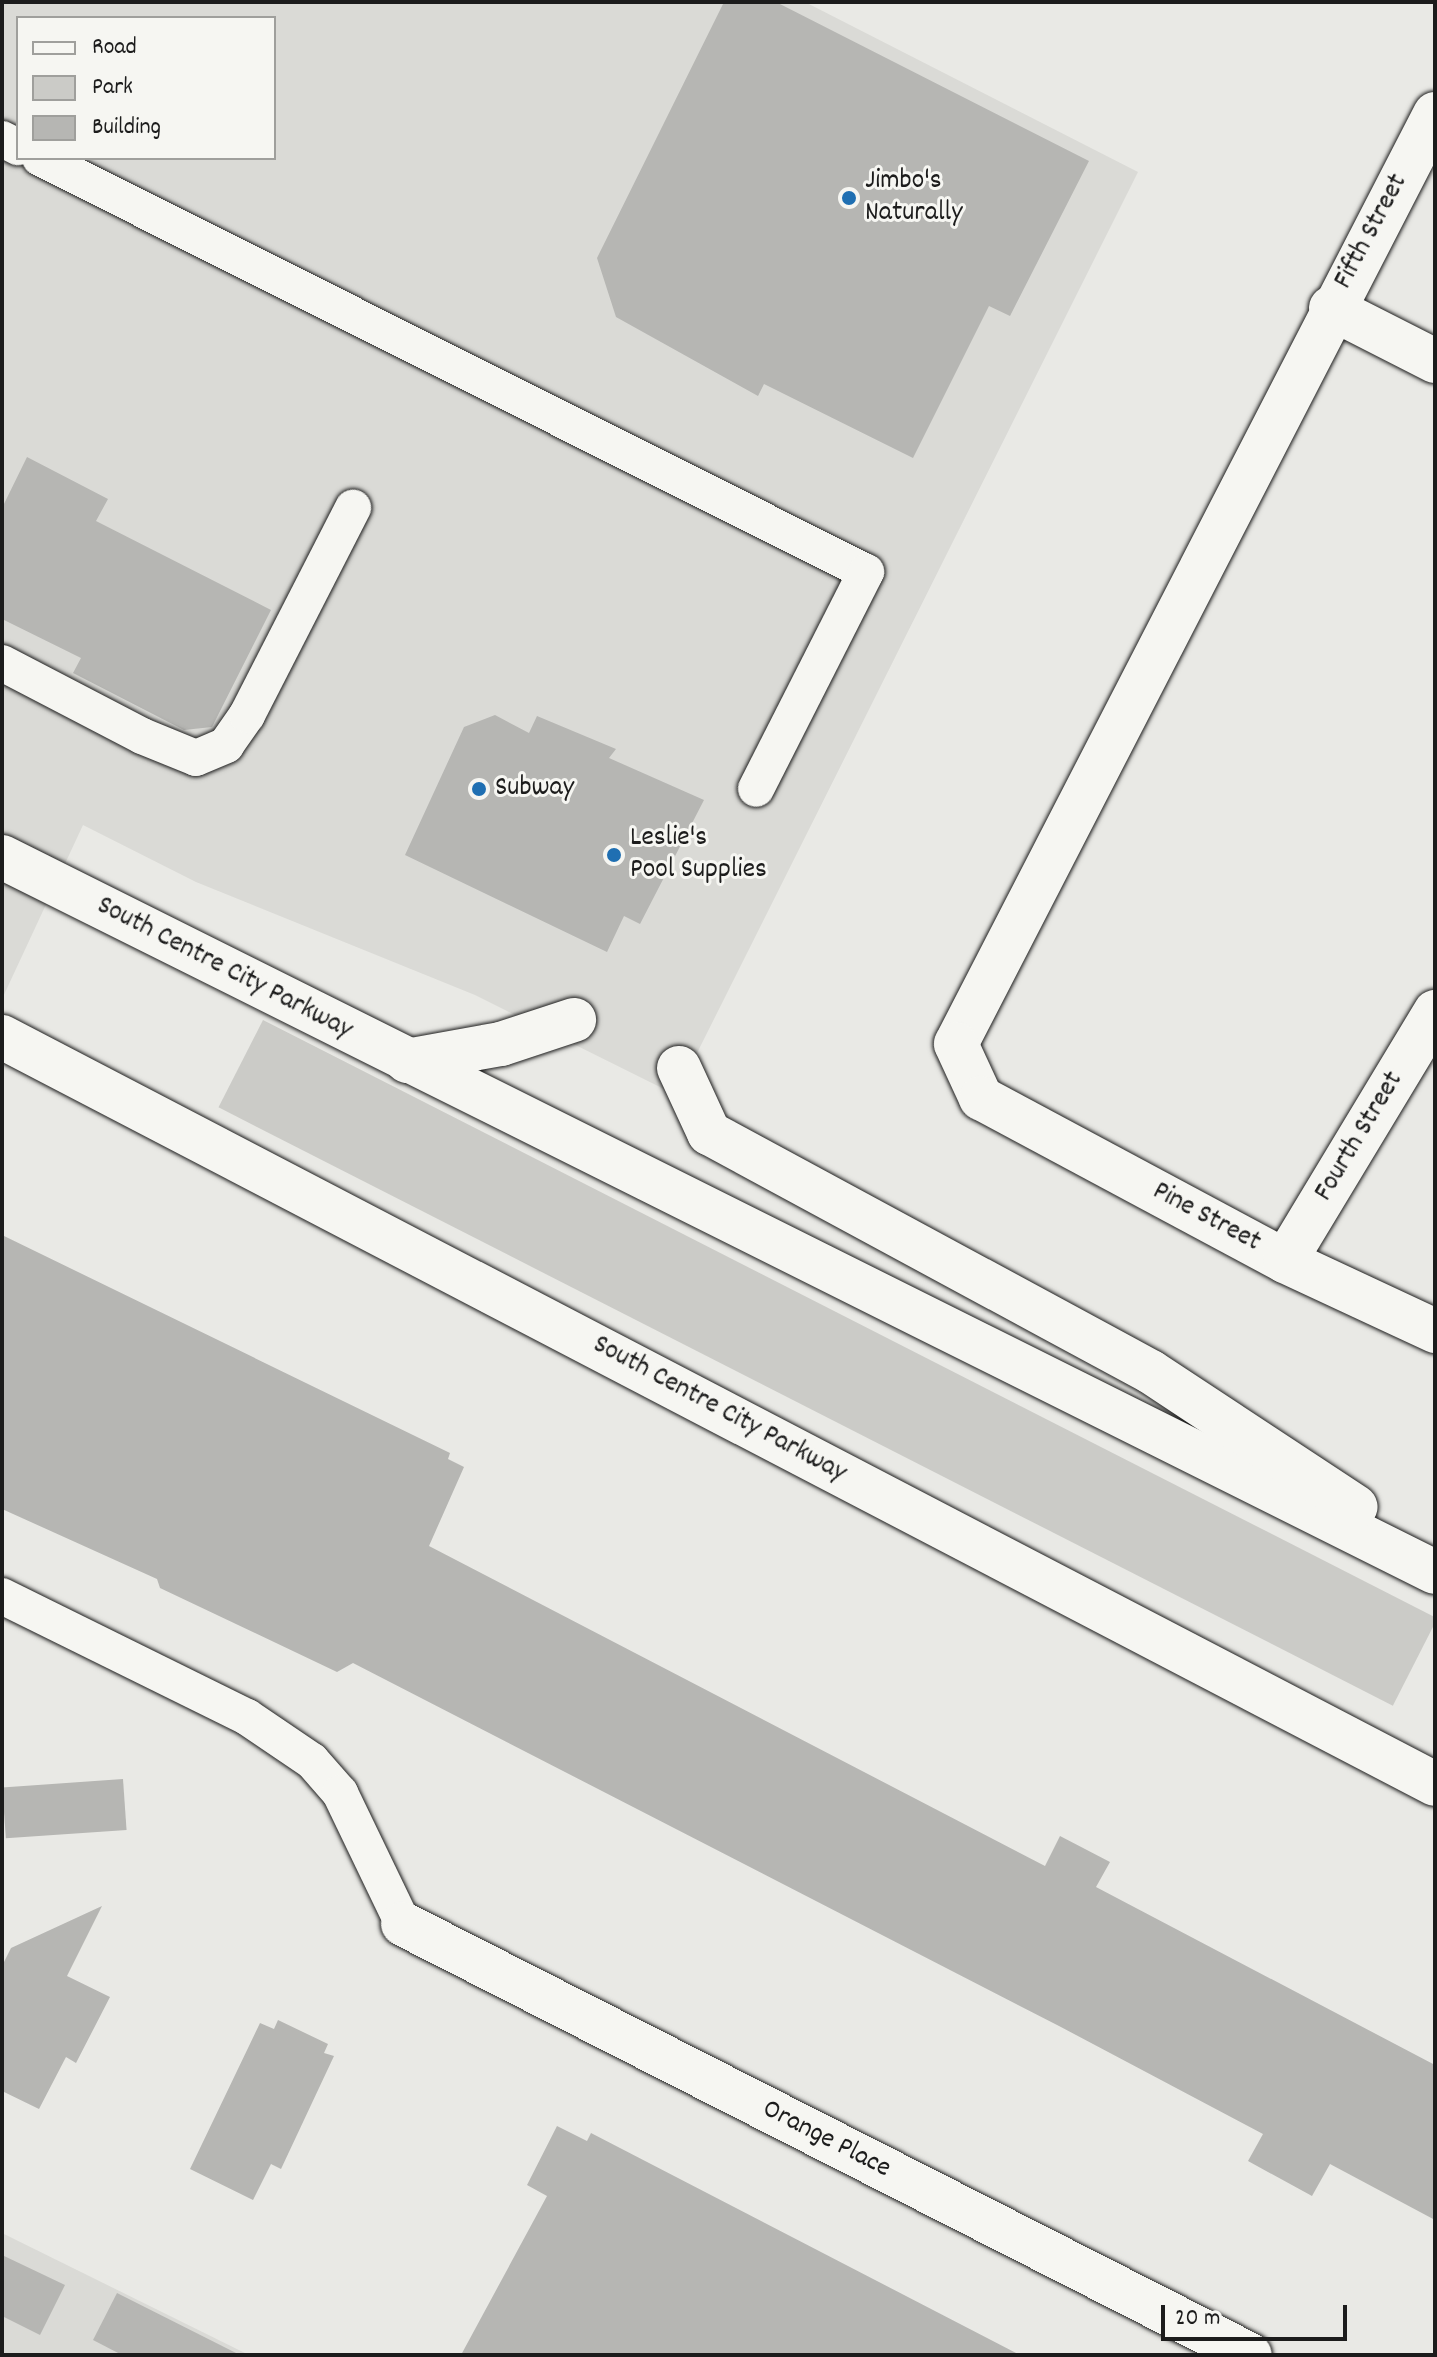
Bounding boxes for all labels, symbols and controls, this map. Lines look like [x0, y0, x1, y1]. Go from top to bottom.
legend [16, 16, 276, 160]
text: Road [92, 31, 137, 65]
text: Park [92, 71, 133, 105]
text: Building [92, 111, 161, 145]
place label: Jimbo's Naturally [865, 165, 963, 231]
street label: Fifth Street [1328, 169, 1416, 295]
marker: Jimbo's Naturally [840, 189, 858, 207]
place label: Subway [495, 772, 574, 806]
marker: Subway [470, 780, 488, 798]
place label: Leslie's Pool Supplies [630, 822, 767, 888]
marker: Leslie's Pool Supplies [605, 846, 623, 864]
street label: South Centre City Parkway [91, 890, 357, 1048]
street label: Fourth Street [1308, 1066, 1412, 1208]
street label: Pine Street [1146, 1176, 1266, 1260]
street label: South Centre City Parkway [587, 1329, 851, 1491]
street label: Orange Place [756, 2093, 896, 2187]
scale bar [1165, 2289, 1351, 2339]
text: 20 m [1175, 2302, 1221, 2336]

